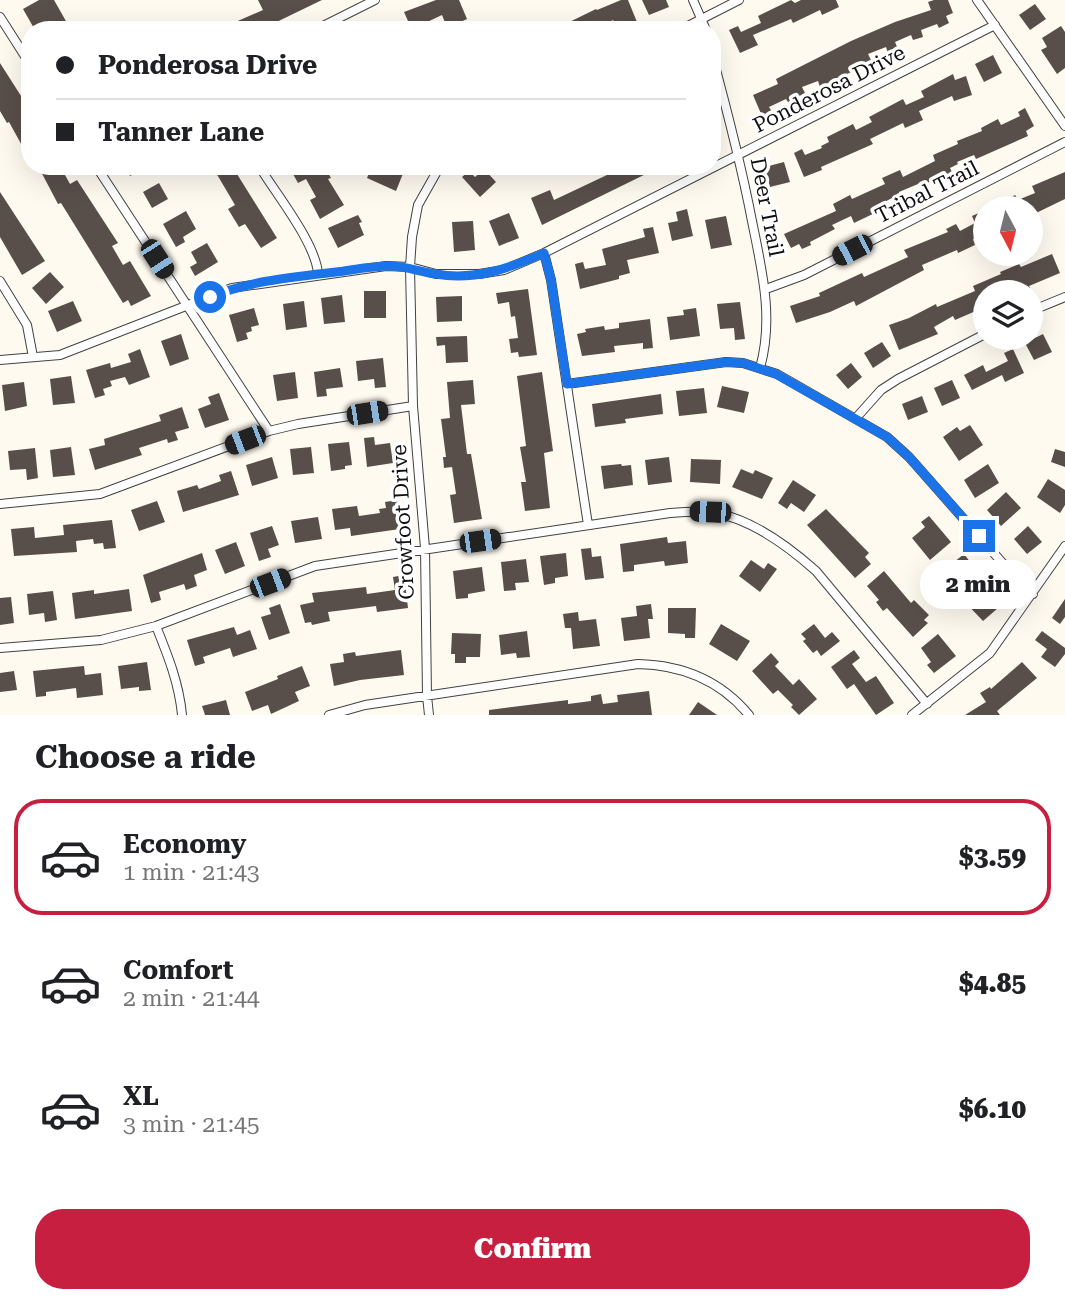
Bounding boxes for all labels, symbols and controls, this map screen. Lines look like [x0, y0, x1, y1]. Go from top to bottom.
street label: Ponderosa Drive [749, 40, 909, 138]
text: Ponderosa Drive [98, 50, 317, 80]
text: Tanner Lane [98, 117, 264, 147]
street label: Deer Trail [746, 155, 788, 259]
street label: Tribal Trail [871, 156, 983, 228]
north arrow [973, 196, 1043, 266]
map controls [973, 196, 1043, 350]
car [829, 231, 876, 269]
car [137, 236, 178, 282]
button: layers [973, 280, 1043, 350]
route start [194, 281, 226, 313]
car [345, 399, 390, 427]
car [222, 423, 269, 457]
street label: Crowfoot Drive [387, 444, 419, 600]
car [689, 501, 732, 523]
route end [963, 520, 995, 552]
car [458, 528, 503, 554]
callout: 2 min [921, 560, 1037, 610]
car [247, 566, 294, 600]
text: 2 min [946, 571, 1010, 598]
text: Choose a ride [35, 738, 256, 776]
icon: car [39, 826, 102, 889]
text: Economy [123, 829, 246, 859]
text: $3.59 [959, 842, 1026, 872]
text: 1 min · 21:43 [123, 859, 260, 886]
icon: car [39, 952, 102, 1015]
text: Comfort [123, 955, 233, 985]
text: $4.85 [959, 968, 1026, 998]
text: 2 min · 21:44 [123, 985, 260, 1012]
icon: car [39, 1078, 102, 1141]
text: XL [123, 1081, 159, 1111]
text: $6.10 [959, 1094, 1026, 1124]
text: 3 min · 21:45 [123, 1111, 260, 1138]
button: Confirm [35, 1209, 1030, 1289]

